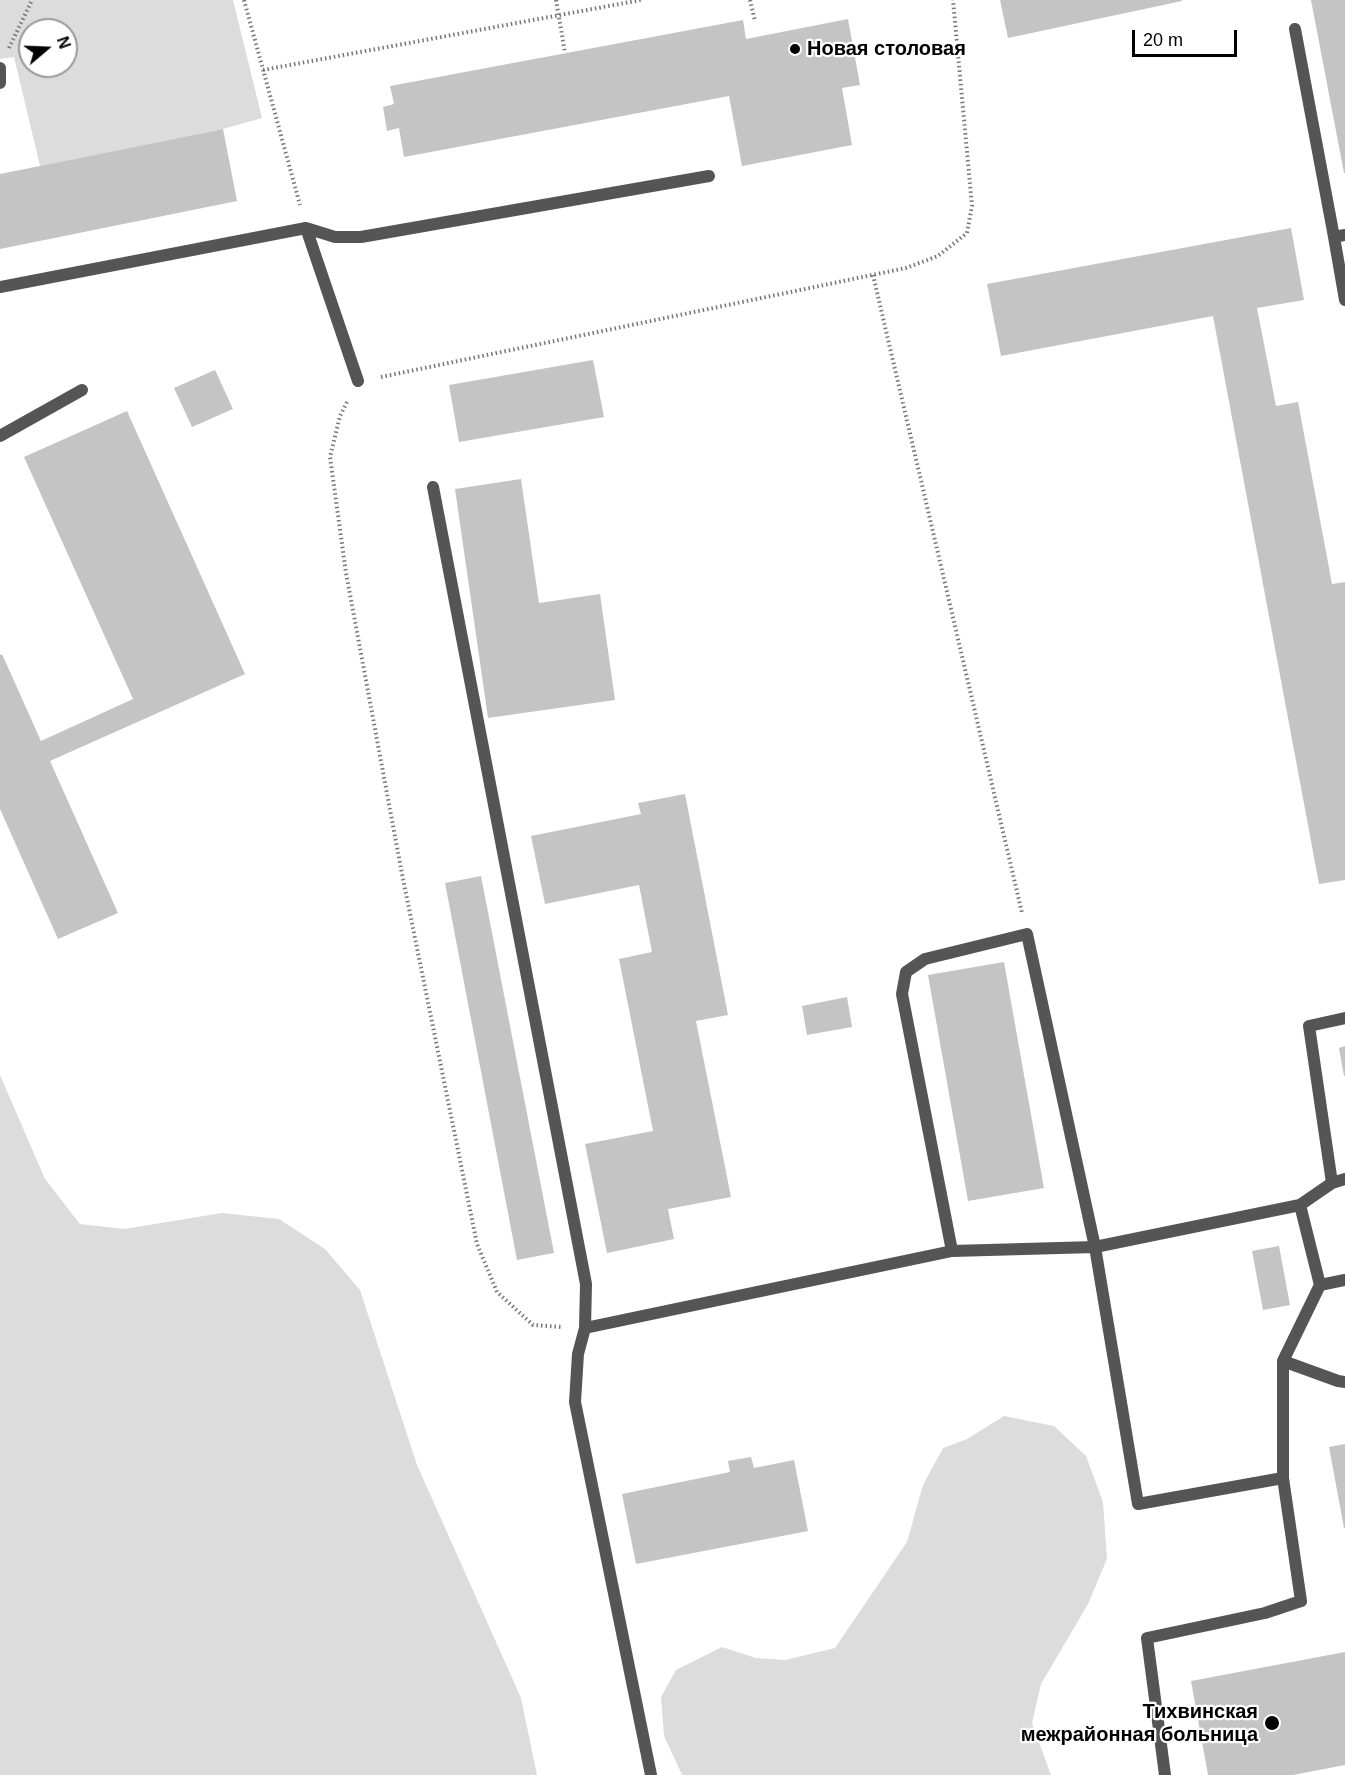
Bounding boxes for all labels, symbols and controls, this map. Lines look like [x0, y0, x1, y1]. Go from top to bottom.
north arrow [18, 18, 78, 78]
scale bar [1135, 18, 1240, 56]
text: 20 m [1143, 30, 1183, 50]
text: N [54, 34, 74, 51]
place label: Новая столовая [807, 37, 966, 61]
marker: Новая столовая [788, 42, 802, 56]
place label: Тихвинская межрайонная больница [1021, 1700, 1258, 1747]
marker: Тихвинская межрайонная больница [1263, 1714, 1281, 1732]

